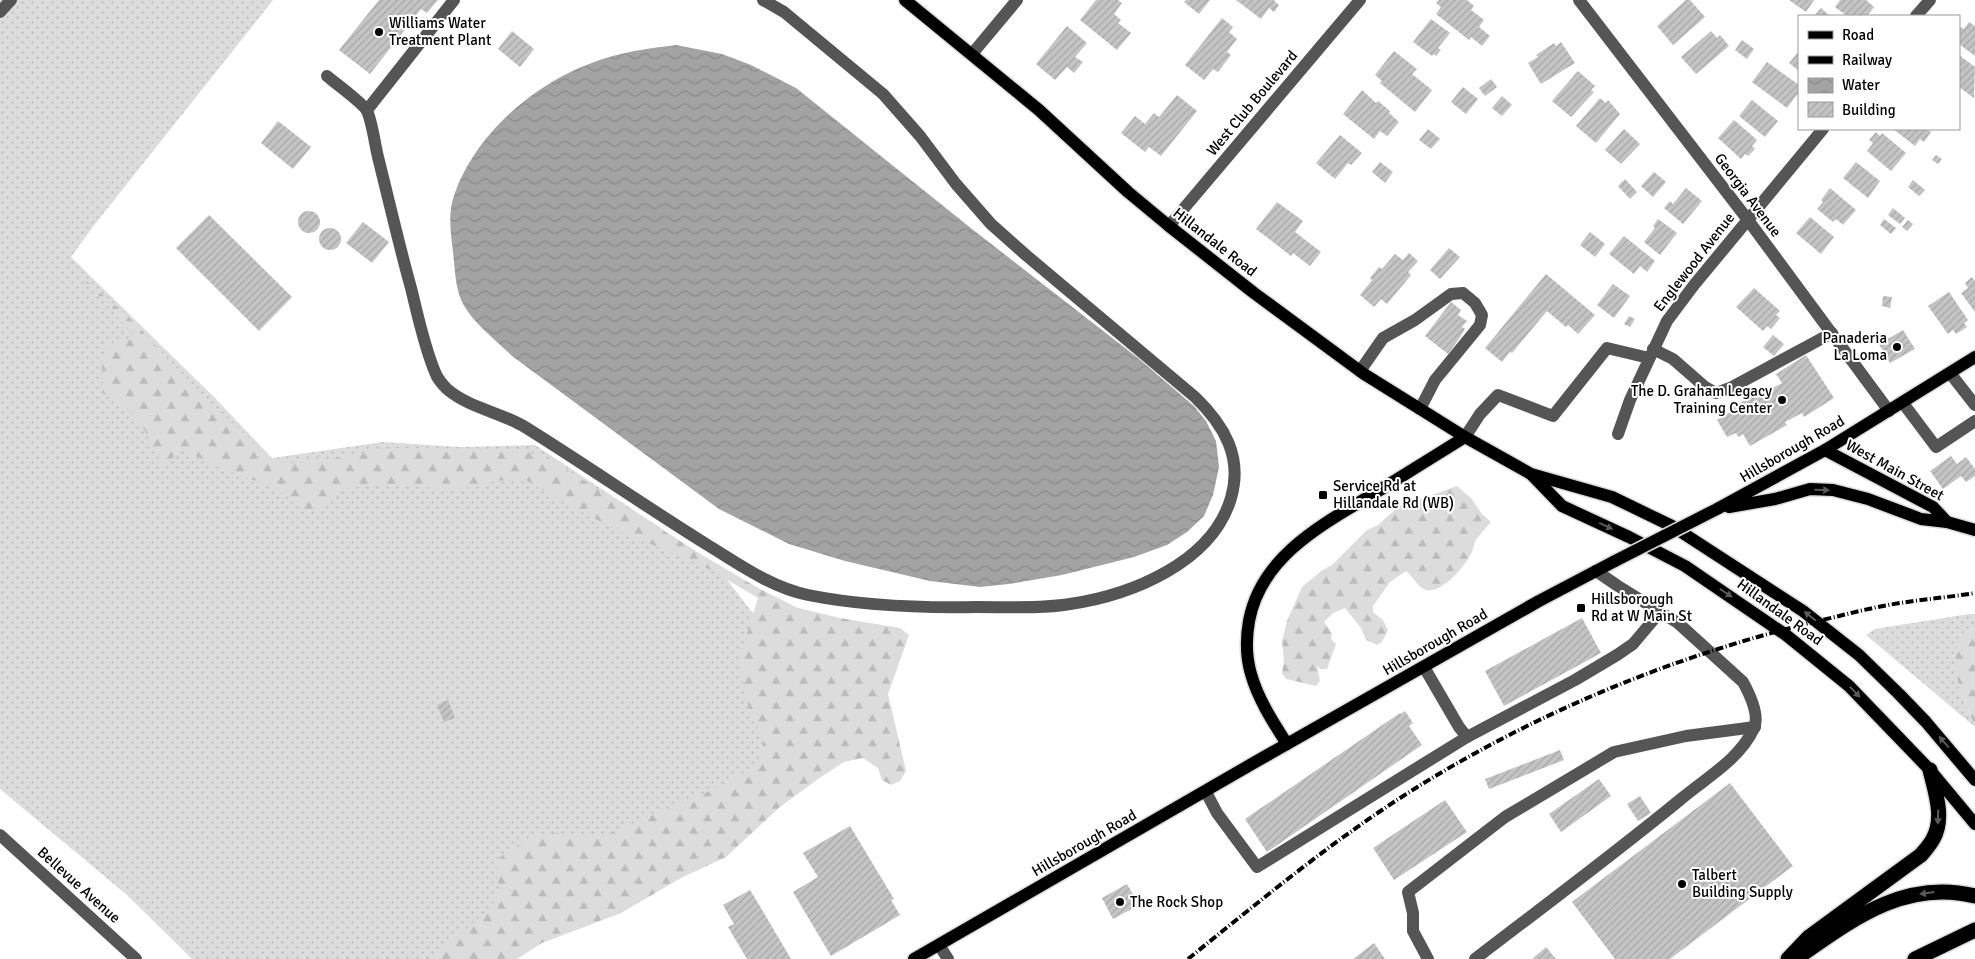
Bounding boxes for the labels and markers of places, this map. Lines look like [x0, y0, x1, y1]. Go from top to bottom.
place label: Williams Water Treatment Plant [389, 14, 491, 49]
marker: Williams Water Treatment Plant [373, 26, 385, 38]
place label: Panaderia La Loma [1823, 329, 1887, 364]
marker: Panaderia La Loma [1891, 341, 1903, 353]
place label: The D. Graham Legacy Training Center [1631, 382, 1772, 417]
marker: The D. Graham Legacy Training Center [1776, 394, 1788, 406]
place label: Service Rd at Hillandale Rd (WB) [1333, 477, 1454, 512]
marker: Service Rd at Hillandale Rd (WB) [1317, 489, 1329, 501]
place label: Hillsborough Rd at W Main St [1591, 590, 1692, 625]
marker: Hillsborough Rd at W Main St [1575, 602, 1587, 614]
place label: Talbert Building Supply [1692, 866, 1793, 901]
marker: Talbert Building Supply [1676, 878, 1688, 890]
place label: The Rock Shop [1130, 893, 1223, 911]
marker: The Rock Shop [1114, 896, 1126, 908]

